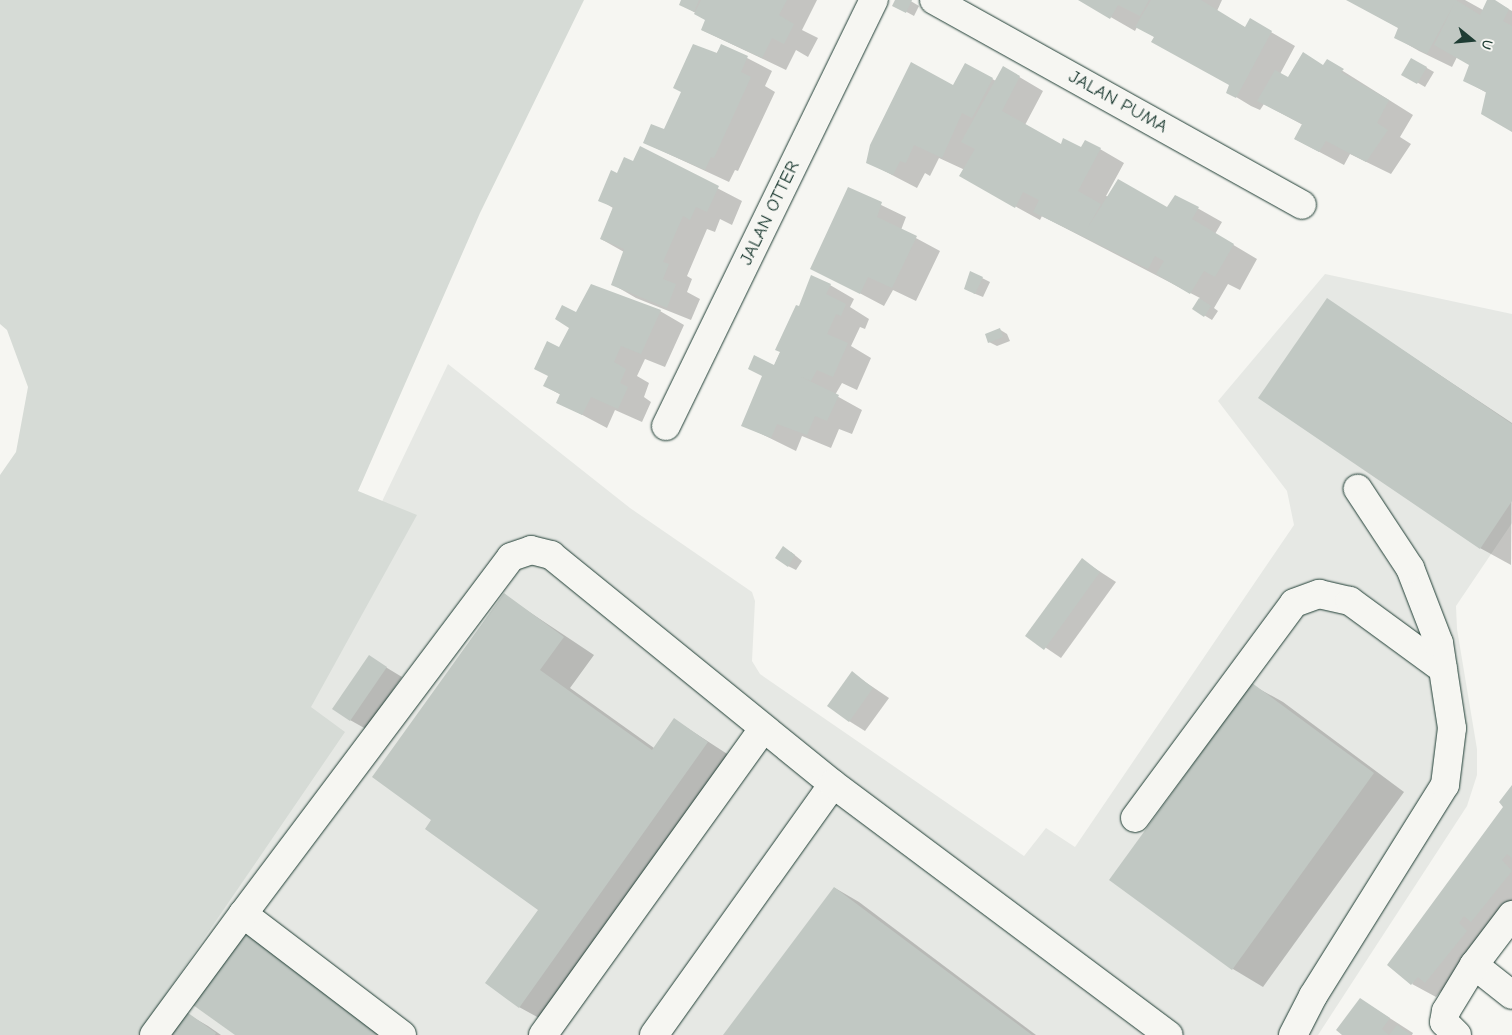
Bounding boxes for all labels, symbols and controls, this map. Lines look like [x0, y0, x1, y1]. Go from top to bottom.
north arrow [1447, 15, 1497, 65]
text: U [1477, 38, 1496, 51]
street label: JALAN PUMA [1064, 65, 1172, 139]
street label: JALAN OTTER [735, 157, 805, 269]

